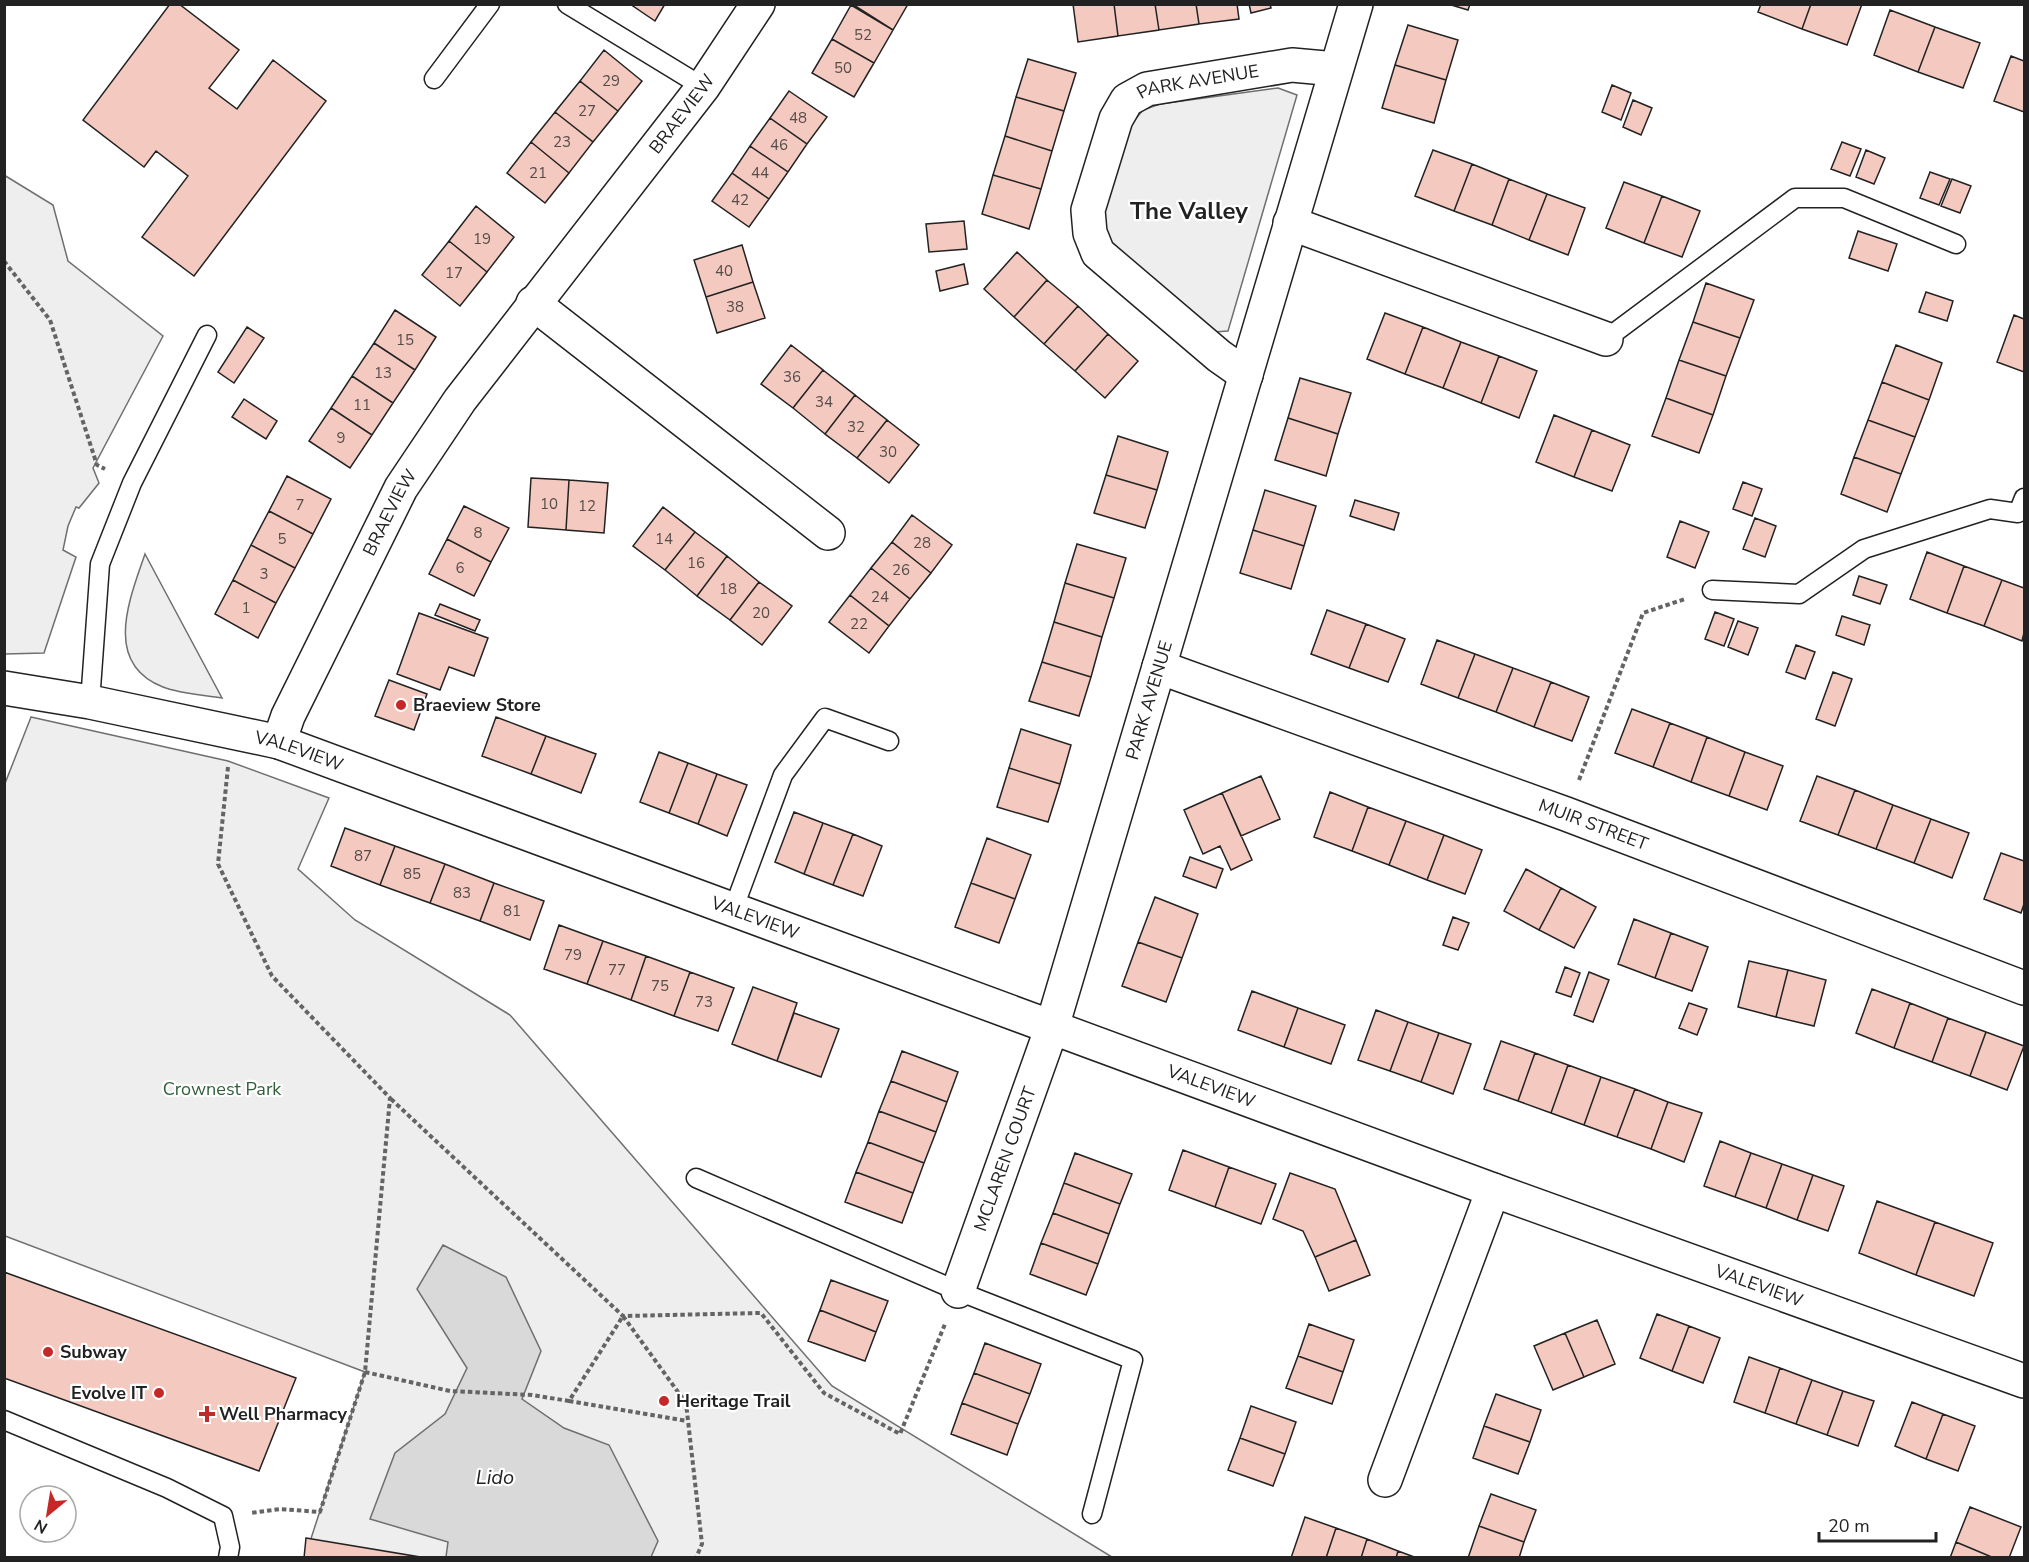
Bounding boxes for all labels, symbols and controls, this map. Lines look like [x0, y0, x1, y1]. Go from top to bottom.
house number: 52 [854, 25, 872, 45]
house number: 50 [834, 58, 852, 78]
street label: PARK AVENUE [1132, 59, 1260, 104]
street label: BRAEVIEW [644, 69, 720, 159]
house number: 29 [602, 71, 620, 91]
house number: 27 [578, 101, 596, 121]
house number: 48 [789, 108, 807, 128]
house number: 23 [553, 132, 571, 152]
house number: 46 [770, 135, 788, 155]
house number: 21 [529, 163, 547, 183]
house number: 44 [751, 163, 769, 183]
house number: 42 [731, 190, 749, 210]
district label: The Valley [1130, 195, 1248, 227]
house number: 19 [473, 229, 491, 249]
house number: 40 [715, 261, 733, 281]
house number: 17 [445, 263, 463, 283]
house number: 38 [726, 297, 744, 317]
house number: 15 [396, 330, 414, 350]
house number: 13 [374, 363, 392, 383]
house number: 36 [783, 367, 801, 387]
house number: 34 [815, 392, 833, 412]
house number: 11 [353, 395, 371, 415]
house number: 32 [847, 417, 865, 437]
house number: 9 [336, 428, 346, 448]
house number: 30 [879, 442, 897, 462]
street label: BRAEVIEW [357, 464, 422, 560]
house number: 10 [540, 494, 558, 514]
house number: 7 [295, 495, 305, 515]
house number: 12 [578, 496, 596, 516]
house number: 8 [473, 523, 483, 543]
house number: 5 [277, 529, 287, 549]
house number: 14 [655, 529, 673, 549]
house number: 28 [913, 533, 931, 553]
house number: 16 [687, 553, 705, 573]
house number: 6 [455, 558, 465, 578]
house number: 26 [892, 560, 910, 580]
house number: 3 [259, 564, 269, 584]
house number: 18 [719, 579, 737, 599]
house number: 24 [871, 587, 889, 607]
house number: 1 [241, 598, 251, 618]
house number: 20 [752, 603, 770, 623]
house number: 22 [850, 614, 868, 634]
street label: PARK AVENUE [1120, 638, 1178, 763]
place label: Braeview Store [413, 693, 541, 717]
marker: Braeview Store [394, 698, 408, 712]
street label: VALEVIEW [252, 725, 347, 777]
street label: MUIR STREET [1535, 793, 1652, 856]
house number: 87 [354, 846, 372, 866]
house number: 85 [403, 864, 421, 884]
house number: 83 [453, 883, 471, 903]
street label: VALEVIEW [707, 890, 803, 945]
house number: 81 [503, 901, 521, 921]
house number: 79 [564, 945, 582, 965]
house number: 77 [608, 960, 626, 980]
house number: 75 [651, 976, 669, 996]
house number: 73 [695, 992, 713, 1012]
street label: VALEVIEW [1163, 1059, 1259, 1113]
park label: Crownest Park [163, 1077, 282, 1101]
street label: MCLAREN COURT [968, 1083, 1042, 1235]
street label: VALEVIEW [1711, 1258, 1806, 1313]
place label: Subway [60, 1340, 127, 1364]
marker: Subway [41, 1345, 55, 1359]
place label: Evolve IT [71, 1381, 148, 1405]
marker: Evolve IT [152, 1386, 166, 1400]
place label: Heritage Trail [676, 1389, 791, 1413]
marker: Heritage Trail [657, 1394, 671, 1408]
place label: Well Pharmacy [219, 1402, 347, 1426]
marker: Well Pharmacy [200, 1407, 214, 1421]
water label: Lido [476, 1464, 514, 1491]
north arrow [18, 1484, 78, 1544]
scale bar [1819, 1505, 1936, 1543]
text: N [30, 1514, 52, 1539]
text: 20 m [1828, 1514, 1870, 1538]

